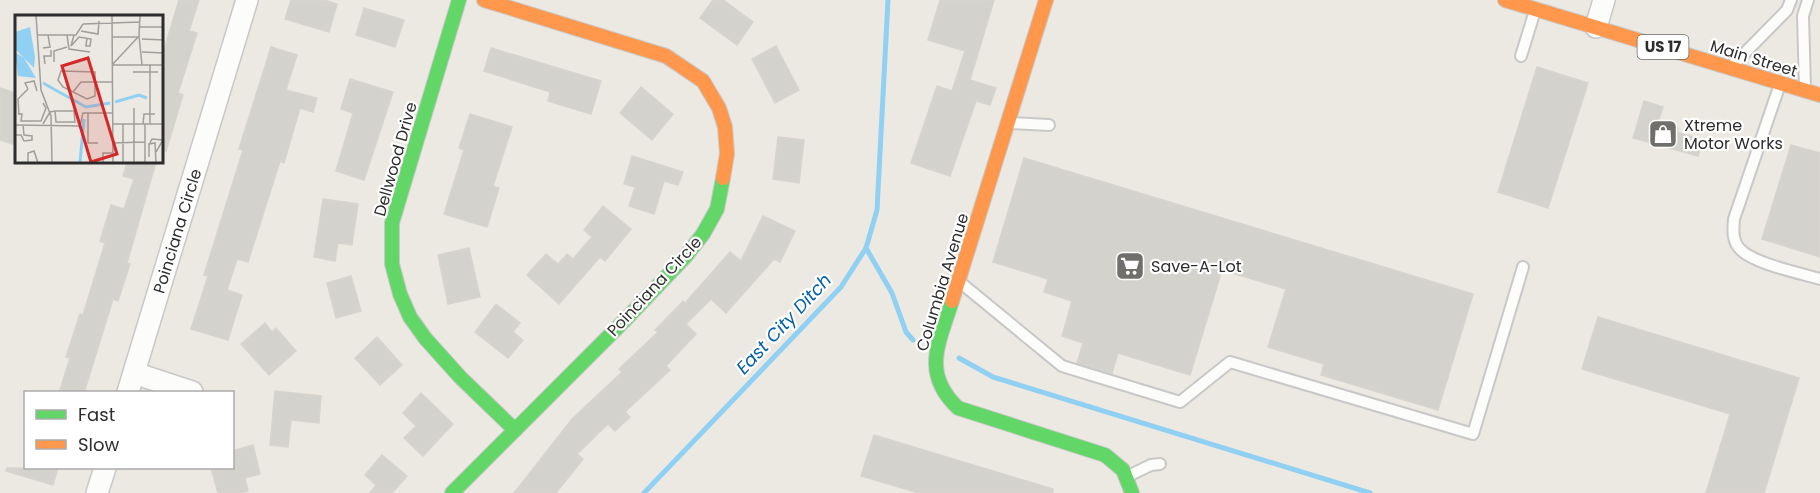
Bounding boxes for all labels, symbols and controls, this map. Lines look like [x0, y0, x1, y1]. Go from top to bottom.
inset map [15, 15, 164, 164]
street label: Main Street [1708, 34, 1800, 83]
road number: US 17 [1638, 35, 1688, 59]
street label: Dellwood Drive [368, 99, 423, 219]
place label: Xtreme Motor Works [1684, 114, 1783, 155]
shop icon: Xtreme Motor Works [1647, 118, 1679, 150]
street label: Poinciana Circle [148, 166, 207, 296]
street label: Columbia Avenue [911, 210, 974, 354]
street label: Poinciana Circle [602, 231, 707, 341]
supermarket icon: Save-A-Lot [1114, 250, 1146, 282]
place label: Save-A-Lot [1151, 255, 1242, 278]
water label: East City Ditch [730, 268, 837, 379]
legend [24, 391, 234, 469]
text: Fast [78, 402, 115, 427]
text: Slow [78, 432, 120, 457]

